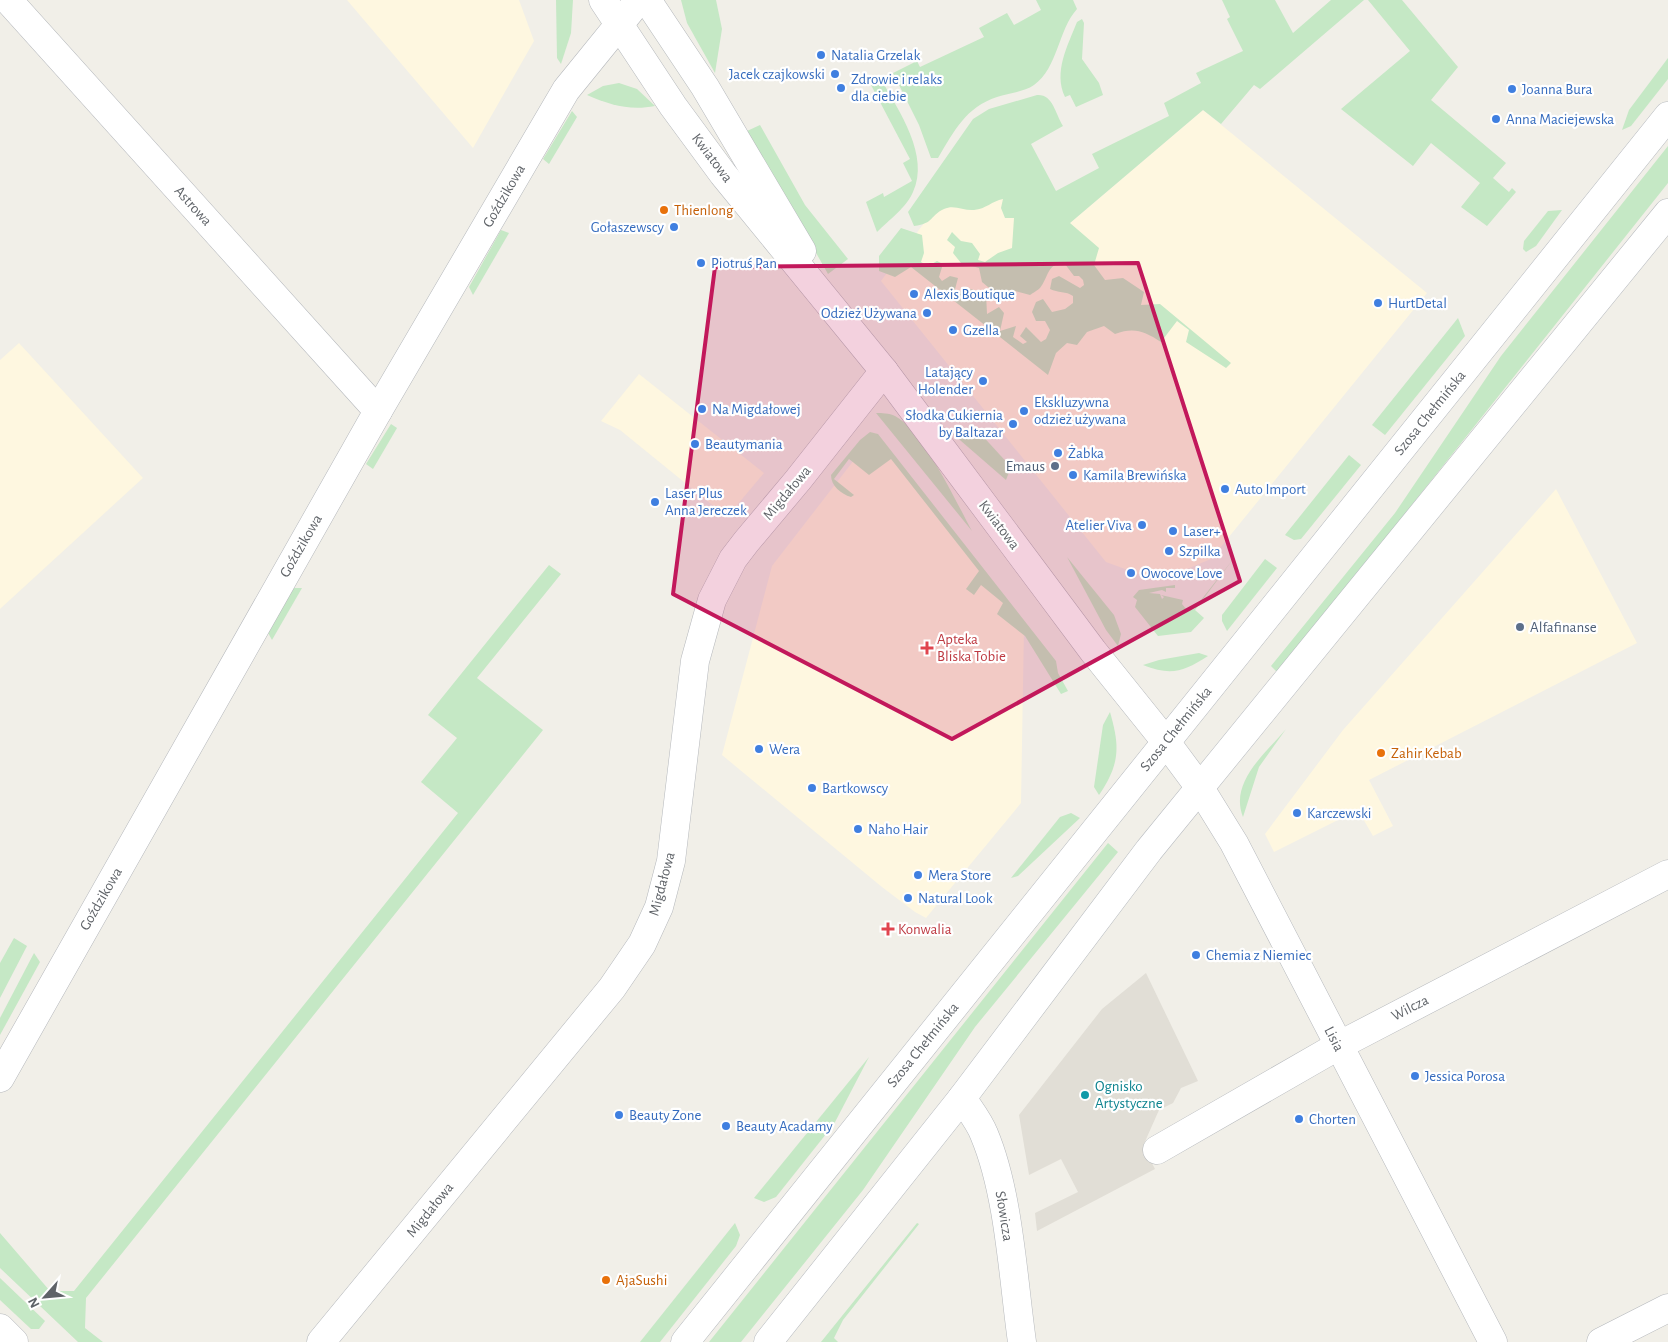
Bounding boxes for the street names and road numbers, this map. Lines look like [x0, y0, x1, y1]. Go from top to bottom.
street label: Kwiatowa [689, 131, 735, 185]
street label: Goździkowa [480, 162, 528, 230]
street label: Astrowa [171, 183, 215, 229]
street label: Szosa Chełmińska [1391, 368, 1469, 458]
street label: Migdałowa [760, 463, 814, 523]
street label: Kwiatowa [976, 498, 1022, 552]
street label: Goździkowa [277, 512, 325, 580]
street label: Szosa Chełmińska [1137, 684, 1215, 774]
street label: Migdałowa [646, 850, 678, 917]
street label: Goździkowa [77, 865, 125, 933]
street label: Wilcza [1389, 992, 1431, 1024]
street label: Szosa Chełmińska [884, 1000, 962, 1090]
street label: Lisia [1321, 1024, 1347, 1054]
street label: Migdałowa [404, 1180, 456, 1240]
street label: Słowicza [993, 1190, 1015, 1242]

